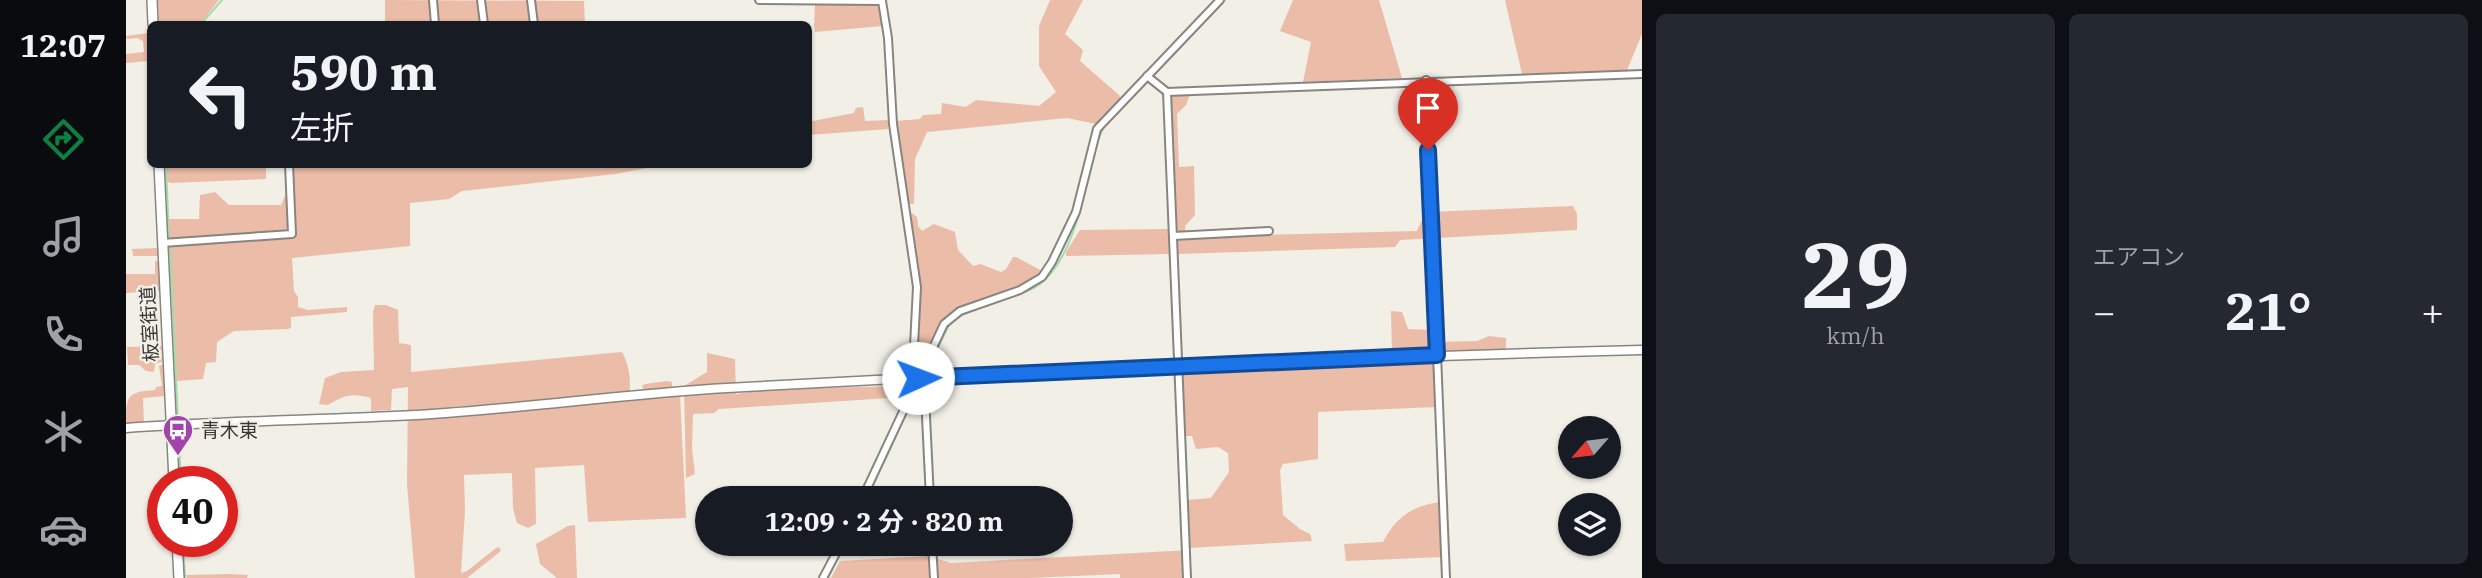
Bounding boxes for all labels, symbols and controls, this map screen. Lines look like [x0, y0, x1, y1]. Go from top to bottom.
text: 12:07 [20, 24, 106, 66]
text: 590 m [290, 40, 437, 103]
icon: left [175, 49, 266, 140]
pin [1398, 78, 1458, 150]
icon: arrive [1409, 89, 1447, 127]
text: 左折 [290, 106, 354, 148]
icon: directions [39, 115, 88, 164]
icon: music [39, 212, 88, 261]
text: 29 [1801, 215, 1910, 333]
text: エアコン [2093, 241, 2185, 271]
text: 21° [2225, 277, 2312, 344]
street label: 板室街道 [135, 285, 163, 363]
text: − [2093, 287, 2116, 336]
text: + [2421, 287, 2444, 336]
icon: phone [39, 310, 88, 359]
text: km/h [1826, 320, 1885, 350]
position arrow [881, 341, 955, 415]
icon: climate [39, 407, 88, 456]
bus stop icon: 青木東 [161, 413, 195, 457]
north arrow [1558, 416, 1620, 480]
map controls [1558, 416, 1621, 556]
place label: 青木東 [201, 418, 258, 442]
speed limit sign: 40 [147, 466, 238, 557]
button: layers [1558, 493, 1621, 556]
text: 12:09 · 2 分 · 820 m [765, 504, 1003, 538]
icon: car [39, 505, 88, 554]

